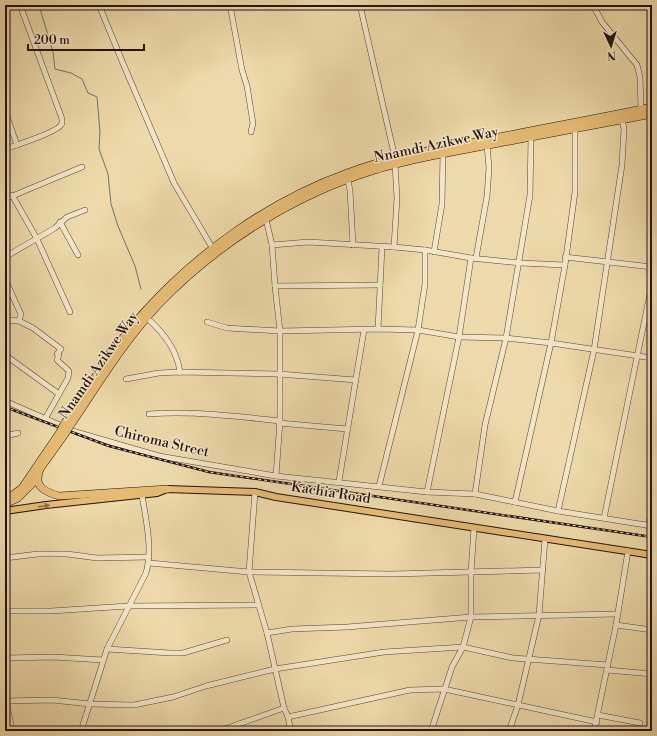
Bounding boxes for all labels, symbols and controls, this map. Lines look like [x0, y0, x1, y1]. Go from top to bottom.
scale bar [28, 26, 144, 52]
north arrow [591, 26, 631, 66]
text: 200 m [34, 33, 70, 48]
text: N [607, 48, 616, 62]
street label: Nnamdi Azikwe Way [372, 123, 500, 167]
street label: Nnamdi Azikwe Way [55, 308, 143, 423]
street label: Chiroma Street [113, 422, 211, 462]
street label: Kachia Road [290, 478, 372, 508]
one-way arrow [38, 503, 50, 509]

